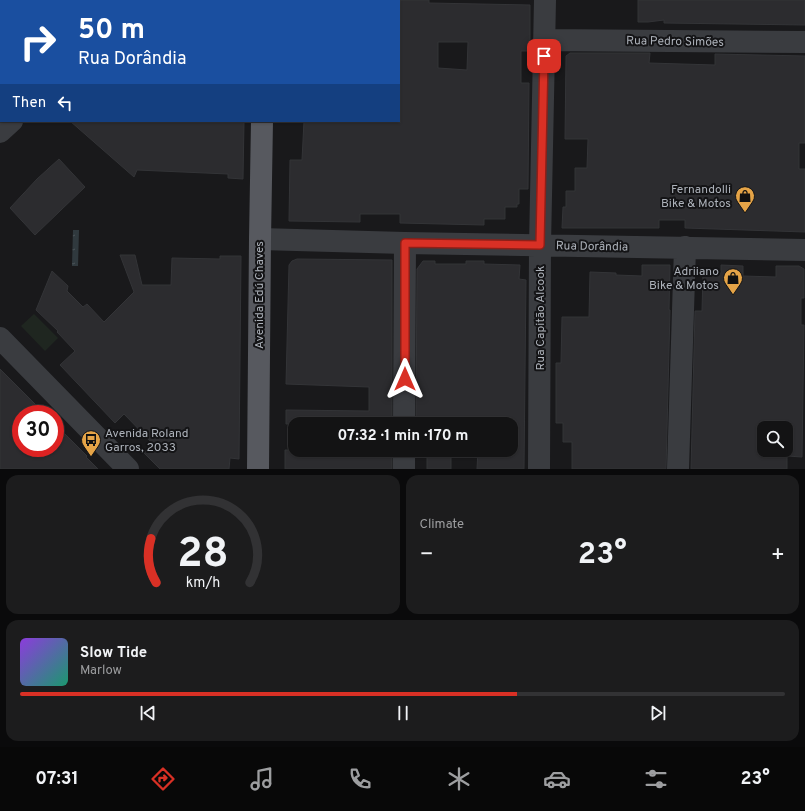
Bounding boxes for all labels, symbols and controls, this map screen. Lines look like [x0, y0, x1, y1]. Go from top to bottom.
text: 50 m [78, 13, 145, 49]
icon: right [12, 16, 64, 68]
street label: Rua Pedro Simões [626, 33, 724, 51]
pin [527, 39, 561, 73]
icon: arrive [533, 45, 555, 67]
text: Rua Dorândia [78, 48, 186, 71]
icon: left [54, 92, 76, 114]
text: Then [12, 94, 46, 113]
place label: Fernandolli Bike & Motos [661, 182, 731, 212]
shop icon: Fernandolli Bike & Motos [734, 185, 756, 213]
street label: Rua Dorândia [556, 238, 628, 256]
street label: Avenida Edú Chaves [252, 241, 268, 349]
place label: Adriiano Bike & Motos [649, 264, 719, 294]
street label: Rua Capitão Alcook [533, 266, 549, 370]
shop icon: Adriiano Bike & Motos [722, 267, 744, 295]
position arrow [384, 358, 426, 400]
speed limit sign: 30 [12, 405, 64, 457]
map controls [757, 421, 793, 457]
button: search [757, 421, 793, 457]
place label: Avenida Roland Garros, 2033 [105, 426, 189, 456]
text: 07:32 · 1 min · 170 m [338, 427, 468, 446]
bus stop icon: Avenida Roland Garros, 2033 [80, 429, 102, 457]
text: Climate [420, 517, 464, 533]
text: 28 [177, 528, 229, 581]
text: 23° [578, 537, 627, 574]
text: − [420, 542, 434, 569]
text: + [771, 542, 785, 569]
text: km/h [185, 573, 220, 591]
text: Slow Tide [80, 644, 147, 663]
text: Marlow [80, 663, 122, 679]
icon: previous [137, 702, 159, 724]
icon: pause [392, 702, 414, 724]
icon: next [647, 702, 669, 724]
icon: directions [149, 765, 177, 793]
icon: music [248, 765, 276, 793]
icon: phone [346, 765, 374, 793]
icon: climate [445, 765, 473, 793]
icon: car [543, 765, 571, 793]
icon: filters [642, 765, 670, 793]
text: 07:31 [35, 768, 79, 791]
text: 23° [740, 768, 770, 791]

